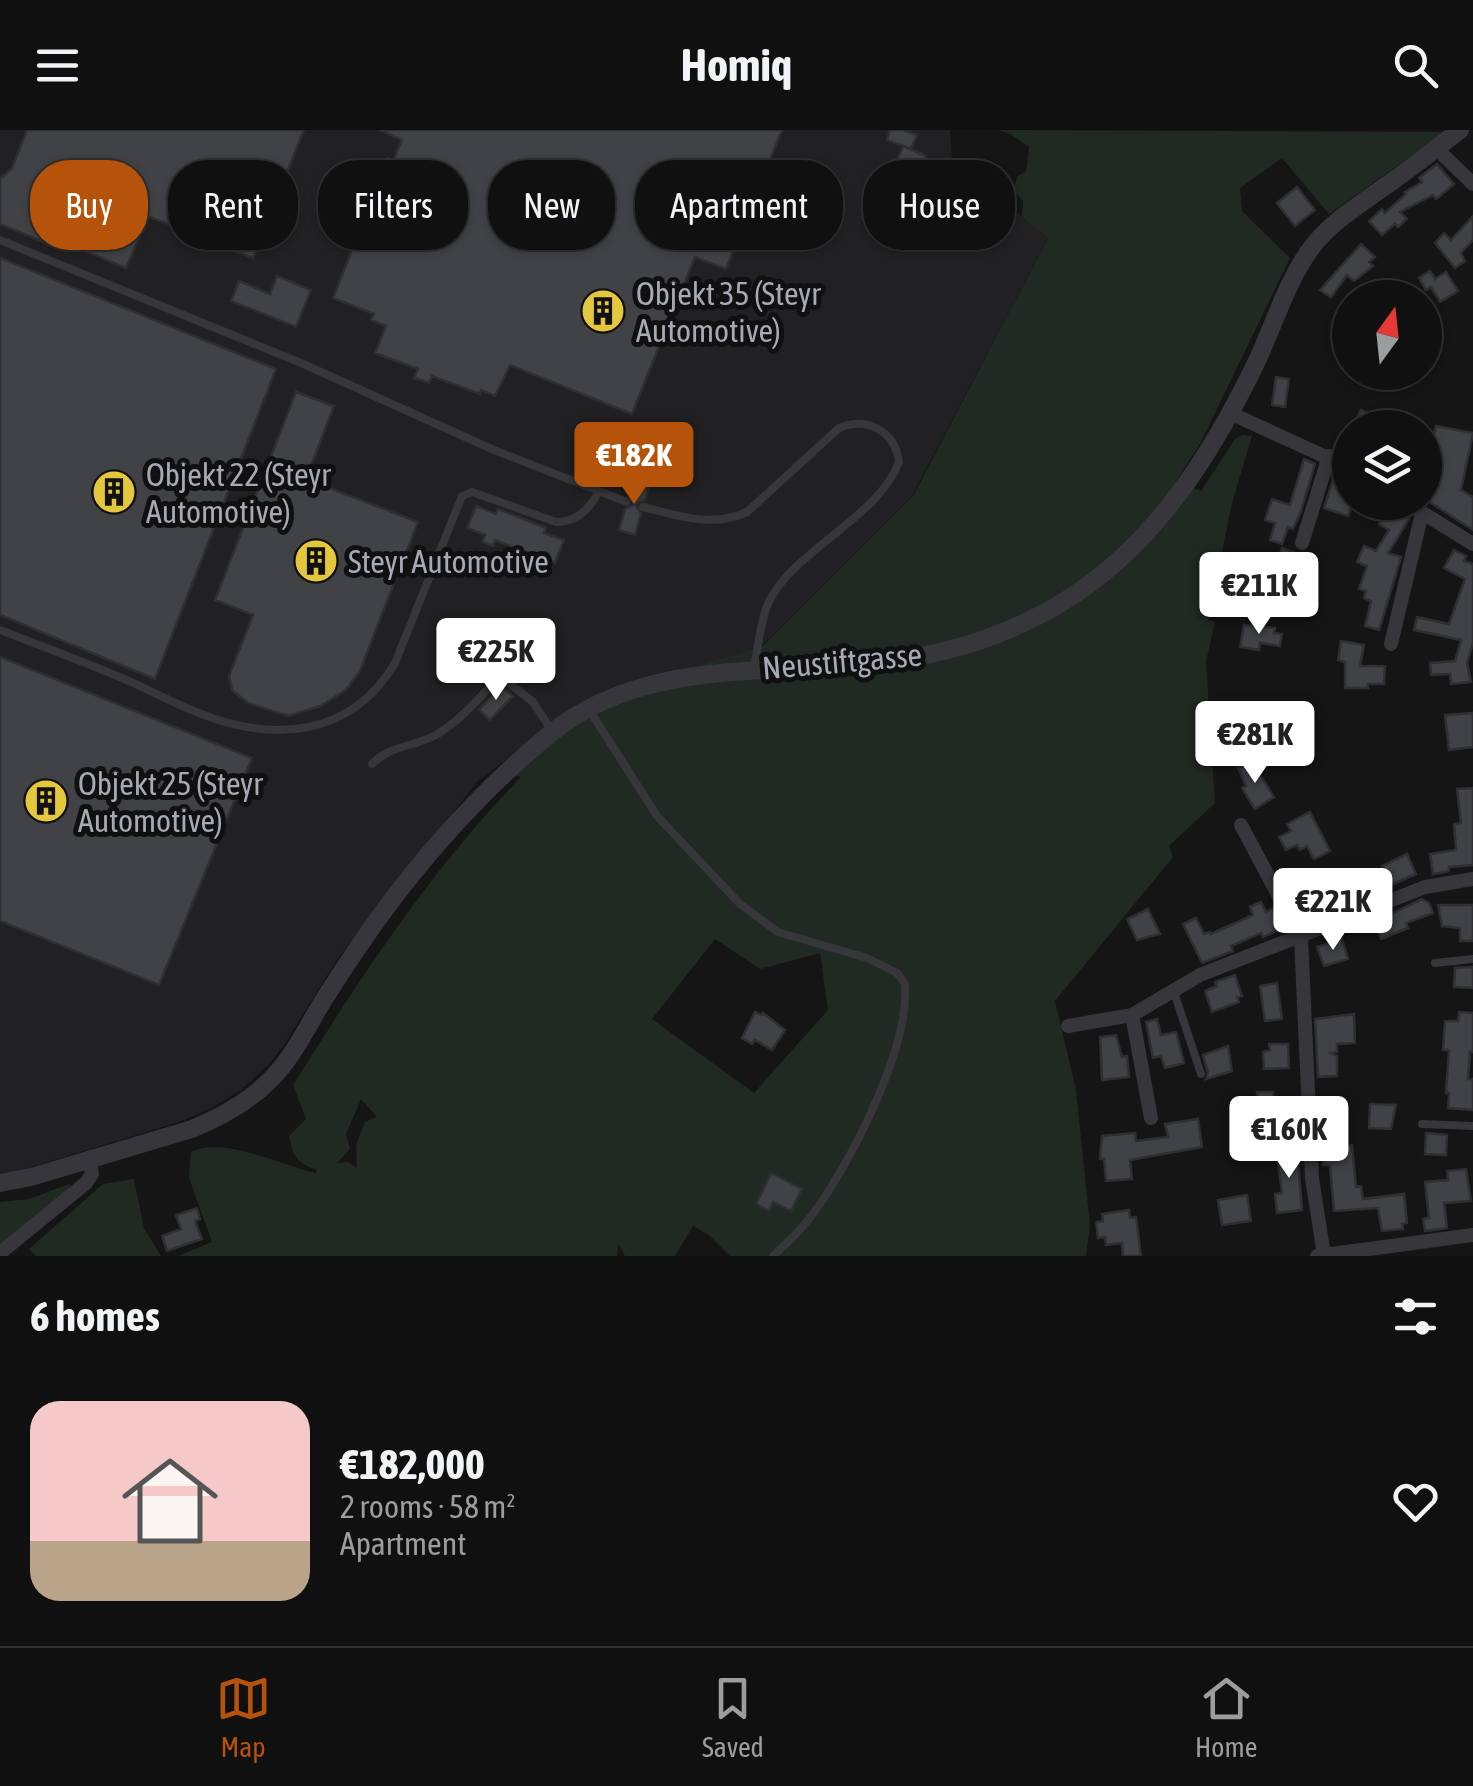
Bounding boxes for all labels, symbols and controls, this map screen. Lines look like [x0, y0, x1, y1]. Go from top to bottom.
icon: menu [30, 38, 85, 93]
icon: search [1388, 38, 1443, 93]
text: Homiq [681, 39, 792, 91]
chip: Buy [30, 160, 148, 250]
chip: Rent [168, 160, 298, 250]
chip: Filters [318, 160, 468, 250]
chip: New [488, 160, 615, 250]
chip: Apartment [635, 160, 843, 250]
chip: House [863, 160, 1015, 250]
place label: Objekt 35 (Steyr Automotive) [636, 275, 821, 349]
north arrow [1332, 280, 1442, 390]
map controls [1332, 280, 1442, 520]
building icon: Objekt 35 (Steyr Automotive) [580, 288, 626, 334]
button: layers [1332, 410, 1442, 520]
pin: €182K [564, 422, 704, 507]
text: €182K [596, 436, 672, 473]
place label: Objekt 22 (Steyr Automotive) [146, 456, 331, 530]
building icon: Objekt 22 (Steyr Automotive) [91, 469, 137, 515]
building icon: Steyr Automotive [293, 538, 339, 584]
place label: Steyr Automotive [348, 543, 549, 580]
pin: €211K [1189, 552, 1329, 637]
text: €211K [1221, 566, 1297, 603]
pin: €225K [426, 618, 566, 703]
text: €225K [458, 632, 534, 669]
street label: Neustiftgasse [761, 636, 923, 686]
pin: €281K [1185, 701, 1325, 786]
text: €281K [1217, 715, 1293, 752]
place label: Objekt 25 (Steyr Automotive) [78, 765, 263, 839]
building icon: Objekt 25 (Steyr Automotive) [23, 778, 69, 824]
pin: €221K [1263, 868, 1403, 953]
text: €221K [1295, 882, 1371, 919]
pin: €160K [1219, 1096, 1359, 1181]
text: €160K [1251, 1110, 1327, 1147]
icon: filters [1388, 1289, 1443, 1344]
text: 6 homes [30, 1292, 160, 1340]
text: €182,000 [340, 1440, 485, 1488]
icon: home [110, 1441, 230, 1561]
icon: heart [1388, 1474, 1443, 1529]
text: 2 rooms · 58 m² [340, 1488, 515, 1525]
text: Apartment [340, 1525, 466, 1562]
tab: Map [216, 1671, 271, 1763]
tab: Saved [702, 1671, 764, 1763]
tab: Home [1195, 1671, 1257, 1763]

